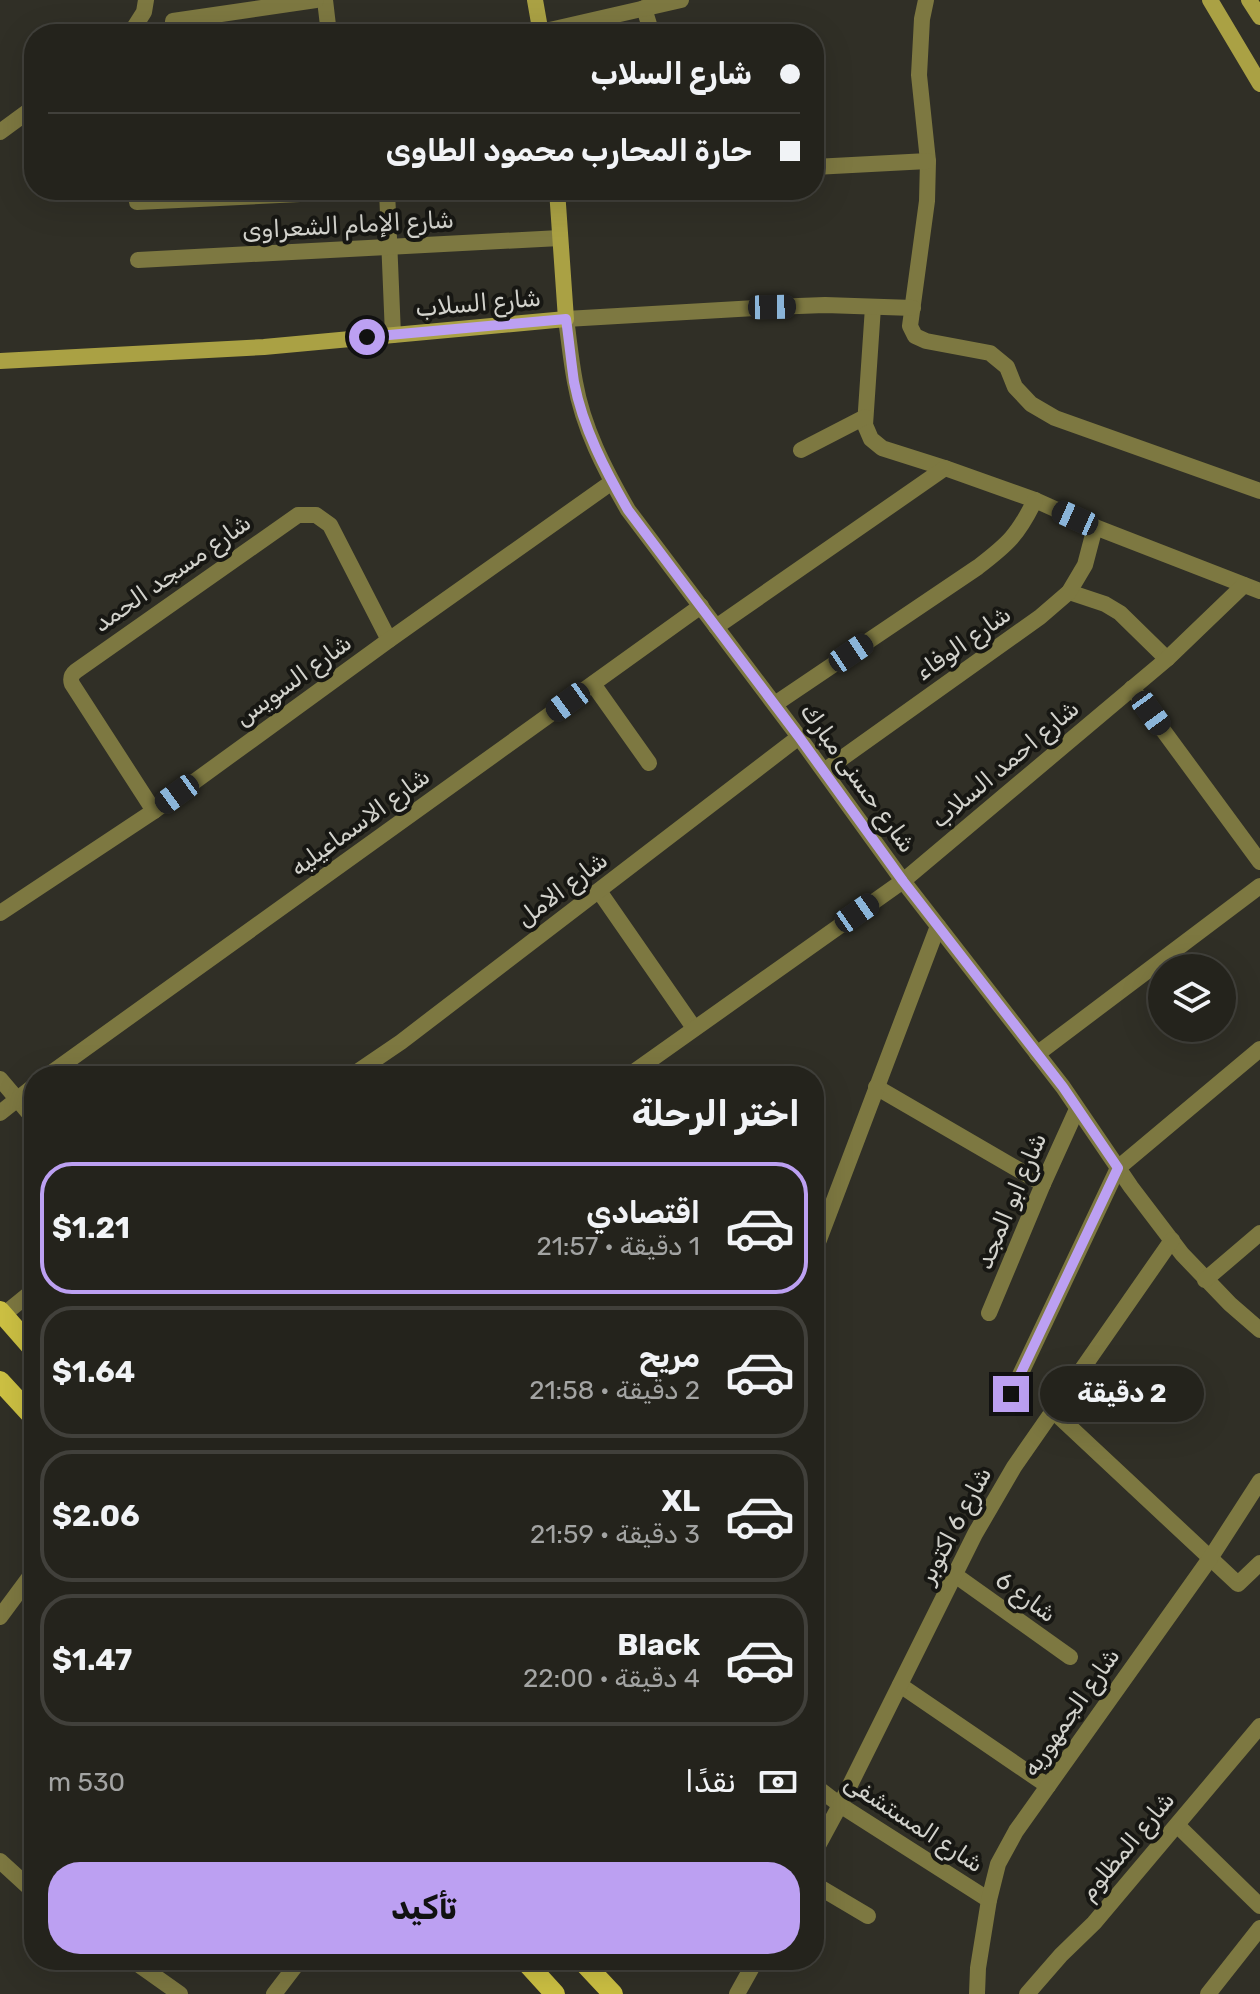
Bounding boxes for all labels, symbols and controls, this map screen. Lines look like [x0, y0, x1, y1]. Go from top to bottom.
text: شارع السلاب [590, 56, 752, 92]
text: حارة المحارب محمود الطاوى [386, 133, 752, 169]
street label: شارع الإمام الشعراوى [241, 205, 455, 247]
street label: شارع السلاب [414, 284, 542, 324]
car [748, 295, 796, 319]
route start [349, 319, 385, 355]
car [1048, 497, 1102, 539]
street label: شارع مسجد الحمد [88, 508, 257, 639]
street label: شارع الوفاء [910, 600, 1017, 688]
street label: شارع السويس [229, 628, 358, 733]
car [824, 630, 878, 676]
car [542, 678, 594, 726]
car [1127, 687, 1175, 739]
street label: شارع احمد السلاب [925, 694, 1086, 835]
street label: شارع حسنى مبارك [793, 698, 922, 859]
street label: شارع الاسماعيليه [285, 762, 436, 883]
car [151, 770, 203, 818]
street label: شارع الامل [511, 846, 614, 934]
car [830, 889, 884, 937]
map controls [1148, 954, 1236, 1042]
button: layers [1148, 954, 1236, 1042]
text: اختر الرحلة [632, 1092, 800, 1135]
street label: شارع ابو المجد [970, 1129, 1054, 1274]
icon: car [724, 1192, 796, 1264]
text: اقتصادي [586, 1195, 700, 1231]
text: $1.21 [52, 1210, 130, 1246]
text: 1 دقيقة · 21:57 [536, 1231, 700, 1262]
icon: car [724, 1336, 796, 1408]
text: مريح [639, 1339, 700, 1375]
text: $1.64 [52, 1354, 135, 1390]
callout: 2 دقيقة [1039, 1366, 1203, 1422]
text: 2 دقيقة · 21:58 [529, 1375, 700, 1406]
route end [993, 1376, 1029, 1412]
text: 2 دقيقة [1077, 1378, 1167, 1409]
street label: شارع 6 اكتوبر [912, 1462, 999, 1591]
icon: car [724, 1480, 796, 1552]
text: XL [661, 1483, 700, 1519]
text: $2.06 [52, 1498, 140, 1534]
text: 3 دقيقة · 21:59 [530, 1519, 700, 1550]
street label: شارع 6 [989, 1566, 1062, 1630]
icon: car [724, 1624, 796, 1696]
text: Black [617, 1627, 700, 1663]
text: $1.47 [52, 1642, 132, 1678]
street label: شارع الجمهوريه [1017, 1643, 1127, 1783]
text: 4 دقيقة · 22:00 [523, 1663, 700, 1694]
icon: cash [756, 1760, 800, 1804]
text: نقدًا [685, 1764, 736, 1800]
text: 530 m [48, 1767, 125, 1798]
street label: شارع المستشفى [838, 1768, 989, 1880]
street label: شارع المظلوم [1074, 1786, 1182, 1907]
button: تأكيد [48, 1862, 800, 1954]

